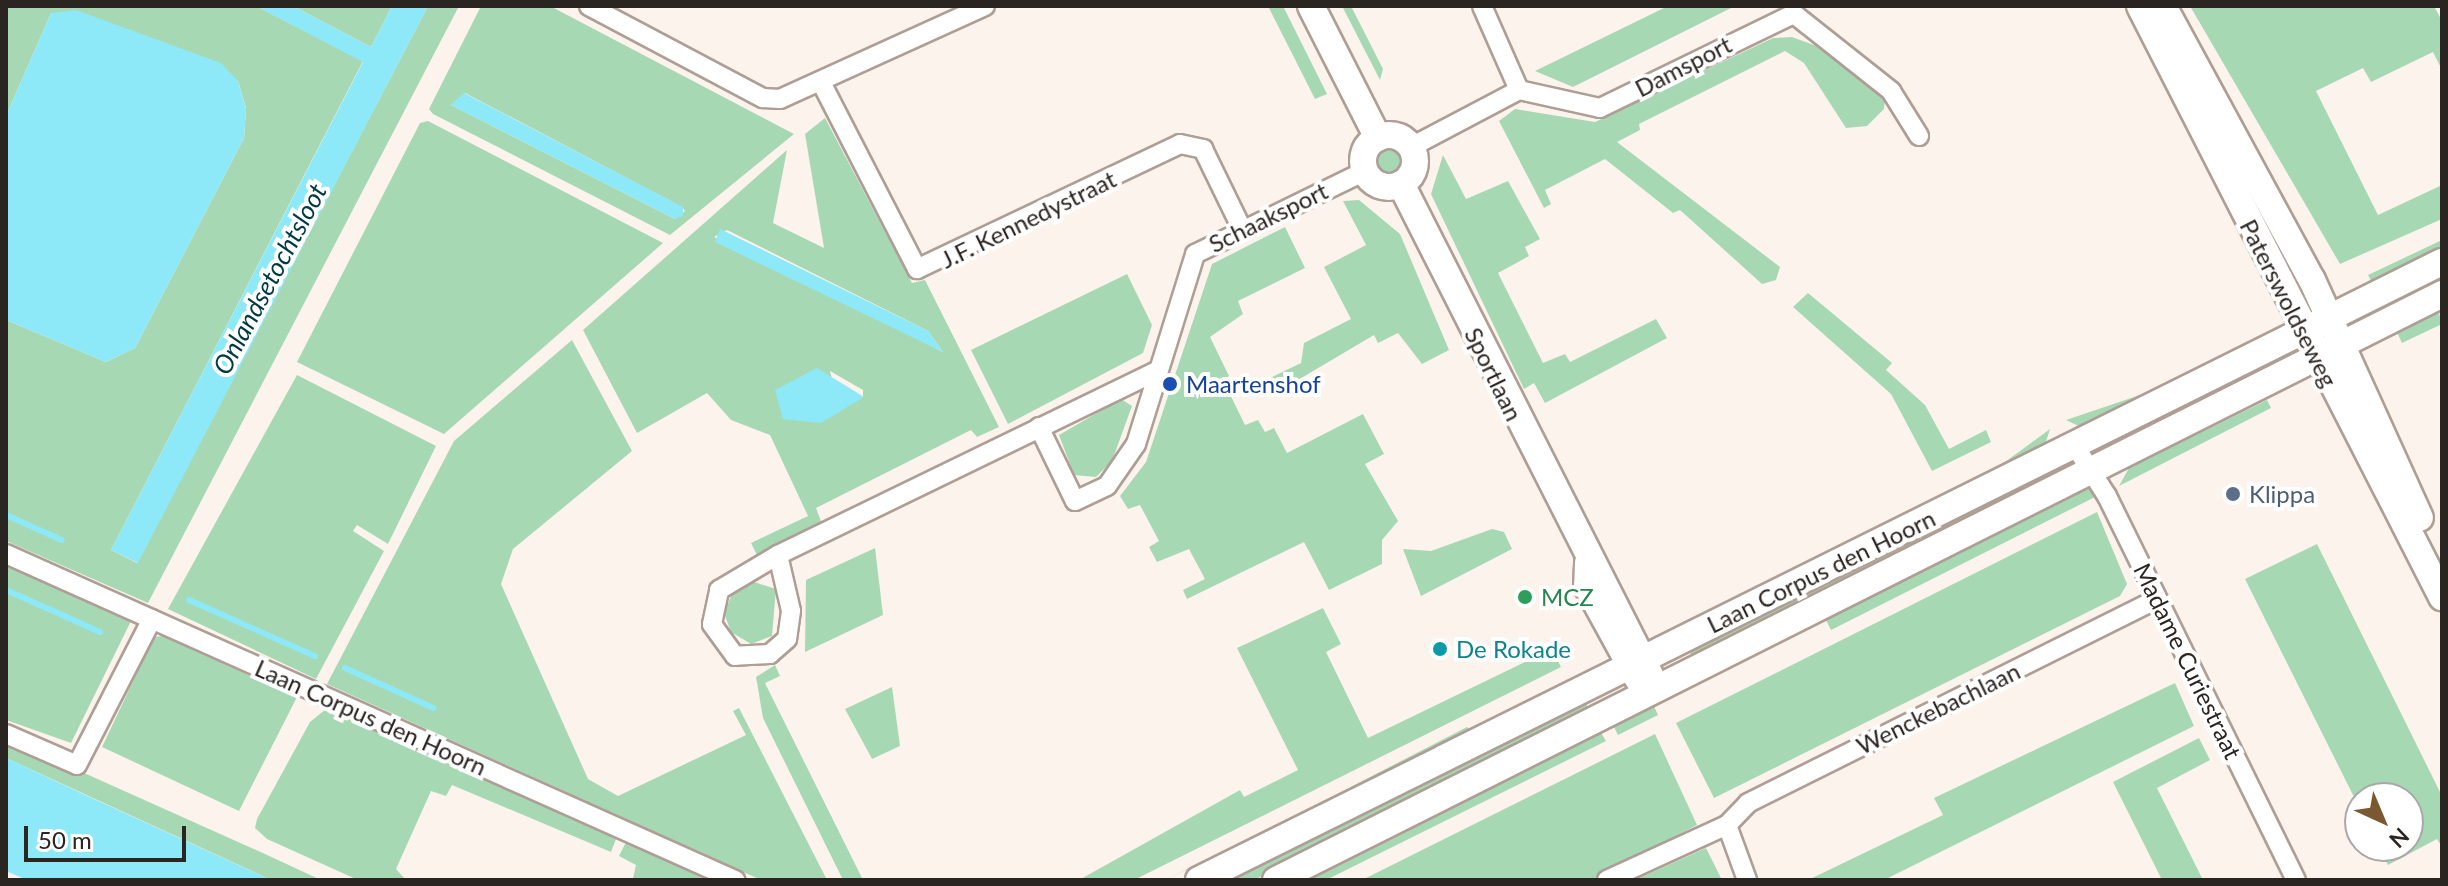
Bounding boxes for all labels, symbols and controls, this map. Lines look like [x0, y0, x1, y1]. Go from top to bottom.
street label: Damsport [1630, 29, 1736, 103]
street label: J.F. Kennedystraat [936, 164, 1120, 274]
street label: Schaaksport [1204, 176, 1332, 258]
water label: Onlandsetochtsloot [207, 178, 333, 380]
street label: Paterswoldseweg [2234, 214, 2344, 392]
street label: Sportlaan [1459, 323, 1529, 425]
place label: Maartenshof [1186, 370, 1321, 398]
marker: Maartenshof [1161, 375, 1179, 393]
place label: Klippa [2249, 480, 2315, 508]
marker: Klippa [2224, 485, 2242, 503]
street label: Laan Corpus den Hoorn [1702, 503, 1940, 639]
street label: Madame Curiestraat [2128, 559, 2248, 763]
place label: MCZ [1541, 583, 1594, 611]
marker: MCZ [1516, 588, 1534, 606]
place label: De Rokade [1456, 635, 1571, 663]
marker: De Rokade [1431, 640, 1449, 658]
street label: Laan Corpus den Hoorn [251, 653, 491, 781]
street label: Wenckebachlaan [1852, 656, 2024, 760]
north arrow [2344, 782, 2424, 862]
scale bar [28, 810, 190, 860]
text: N [2384, 823, 2415, 854]
text: 50 m [38, 825, 92, 854]

